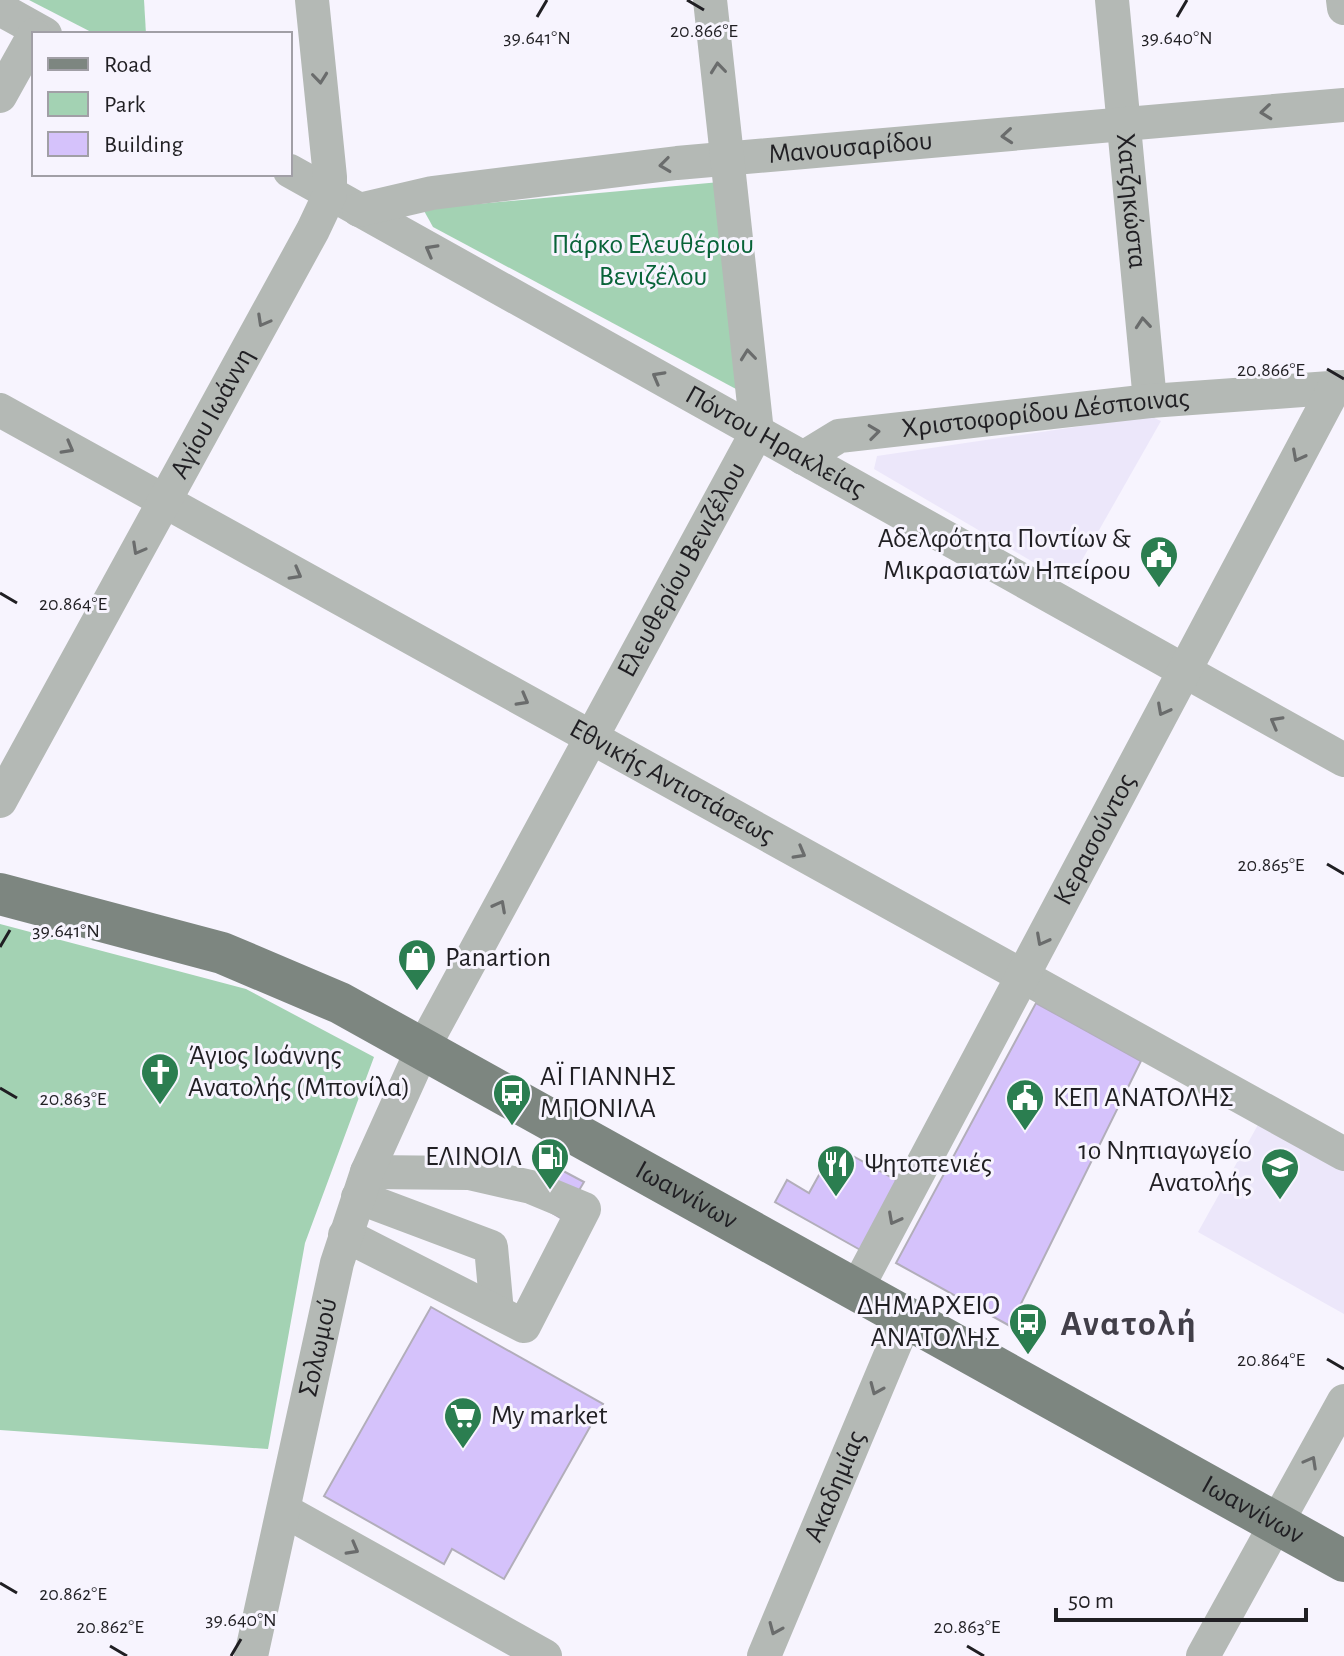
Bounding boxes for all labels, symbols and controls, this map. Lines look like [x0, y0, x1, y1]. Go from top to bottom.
text: 20.866°E [670, 21, 738, 41]
text: 39.641°N [503, 28, 571, 48]
text: 39.640°N [1141, 28, 1213, 48]
legend [32, 32, 292, 176]
text: Road [104, 53, 152, 77]
one-way arrow [709, 61, 726, 74]
one-way arrow [311, 71, 328, 84]
text: Park [104, 93, 145, 117]
one-way arrow [1259, 104, 1272, 121]
street label: Μανουσαρίδου [767, 127, 934, 169]
one-way arrow [1001, 127, 1014, 144]
street label: Χατζηκώστα [1111, 132, 1151, 270]
text: Building [104, 133, 183, 157]
one-way arrow [658, 156, 671, 173]
park label: Πάρκο Ελευθέριου Βενιζέλου [552, 231, 754, 291]
one-way arrow [425, 244, 440, 260]
one-way arrow [257, 312, 273, 326]
one-way arrow [1135, 316, 1152, 329]
street label: Αγίου Ιωάννη [165, 343, 259, 483]
one-way arrow [740, 348, 757, 361]
text: 20.866°E [1237, 360, 1305, 380]
one-way arrow [652, 371, 667, 387]
street label: Πόντου Ηρακλείας [680, 381, 870, 504]
street label: Χριστοφορίδου Δέσποινας [900, 384, 1191, 443]
one-way arrow [868, 424, 881, 441]
one-way arrow [59, 438, 74, 454]
one-way arrow [1292, 447, 1308, 461]
street label: Ελευθερίου Βενιζέλου [613, 458, 752, 682]
place label: Αδελφότητα Ποντίων & Μικρασιατών Ηπείρου [878, 525, 1132, 585]
public building icon: Αδελφότητα Ποντίων & Μικρασιατών Ηπείρου [1138, 534, 1180, 589]
one-way arrow [132, 540, 148, 554]
one-way arrow [287, 564, 301, 580]
text: 20.864°E [39, 594, 107, 614]
one-way arrow [515, 690, 529, 706]
one-way arrow [1158, 702, 1173, 717]
street label: Εθνικής Αντιστάσεως [565, 714, 779, 850]
one-way arrow [1270, 716, 1285, 732]
street label: Κερασούντος [1049, 769, 1141, 910]
one-way arrow [791, 843, 805, 859]
text: 20.865°E [1238, 855, 1305, 875]
one-way arrow [490, 900, 505, 914]
text: 39.641°N [32, 921, 100, 941]
one-way arrow [1036, 932, 1051, 946]
shop icon: Panartion [396, 937, 438, 992]
place label: Panartion [445, 944, 551, 972]
place label: Άγιος Ιωάννης Ανατολής (Μπονίλα) [188, 1042, 410, 1102]
church icon: Άγιος Ιωάννης Ανατολής (Μπονίλα) [139, 1051, 181, 1106]
place label: ΑΪ ΓΙΑΝΝΗΣ ΜΠΟΝΙΛΑ [540, 1061, 676, 1123]
bus stop icon: ΑΪ ΓΙΑΝΝΗΣ ΜΠΟΝΙΛΑ [491, 1072, 533, 1127]
public building icon: ΚΕΠ ΑΝΑΤΟΛΗΣ [1004, 1077, 1046, 1132]
place label: ΚΕΠ ΑΝΑΤΟΛΗΣ [1053, 1084, 1234, 1112]
text: 20.863°E [40, 1089, 107, 1109]
fuel station icon: ΕΛΙΝΟΙΛ [529, 1136, 571, 1191]
place label: 1ο Νηπιαγωγείο Ανατολής [1078, 1137, 1252, 1197]
place label: ΕΛΙΝΟΙΛ [425, 1143, 522, 1171]
restaurant icon: Ψητοπενιές [815, 1143, 857, 1198]
school or university icon: 1ο Νηπιαγωγείο Ανατολής [1259, 1146, 1301, 1201]
place label: Ψητοπενιές [864, 1150, 992, 1178]
street label: Ιωαννίνων [631, 1156, 742, 1235]
one-way arrow [888, 1211, 903, 1226]
place label: ΔΗΜΑΡΧΕΙΟ ΑΝΑΤΟΛΗΣ [857, 1292, 1000, 1352]
street label: Σολωμού [294, 1295, 343, 1399]
bus stop icon: ΔΗΜΑΡΧΕΙΟ ΑΝΑΤΟΛΗΣ [1007, 1301, 1049, 1356]
district label: Ανατολή [1060, 1306, 1198, 1342]
text: 20.864°E [1237, 1350, 1305, 1370]
one-way arrow [869, 1381, 885, 1396]
supermarket icon: My market [442, 1395, 484, 1450]
place label: My market [491, 1402, 607, 1430]
street label: Ακαδημίας [800, 1426, 871, 1546]
one-way arrow [1301, 1456, 1316, 1471]
street label: Ιωαννίνων [1197, 1471, 1308, 1550]
one-way arrow [345, 1540, 359, 1555]
scale bar [1056, 1572, 1306, 1622]
text: 20.862°E [39, 1584, 107, 1604]
text: 50 m [1068, 1589, 1114, 1613]
text: 39.640°N [205, 1610, 277, 1630]
text: 20.862°E [76, 1617, 144, 1637]
text: 20.863°E [934, 1617, 1001, 1637]
one-way arrow [768, 1621, 785, 1635]

